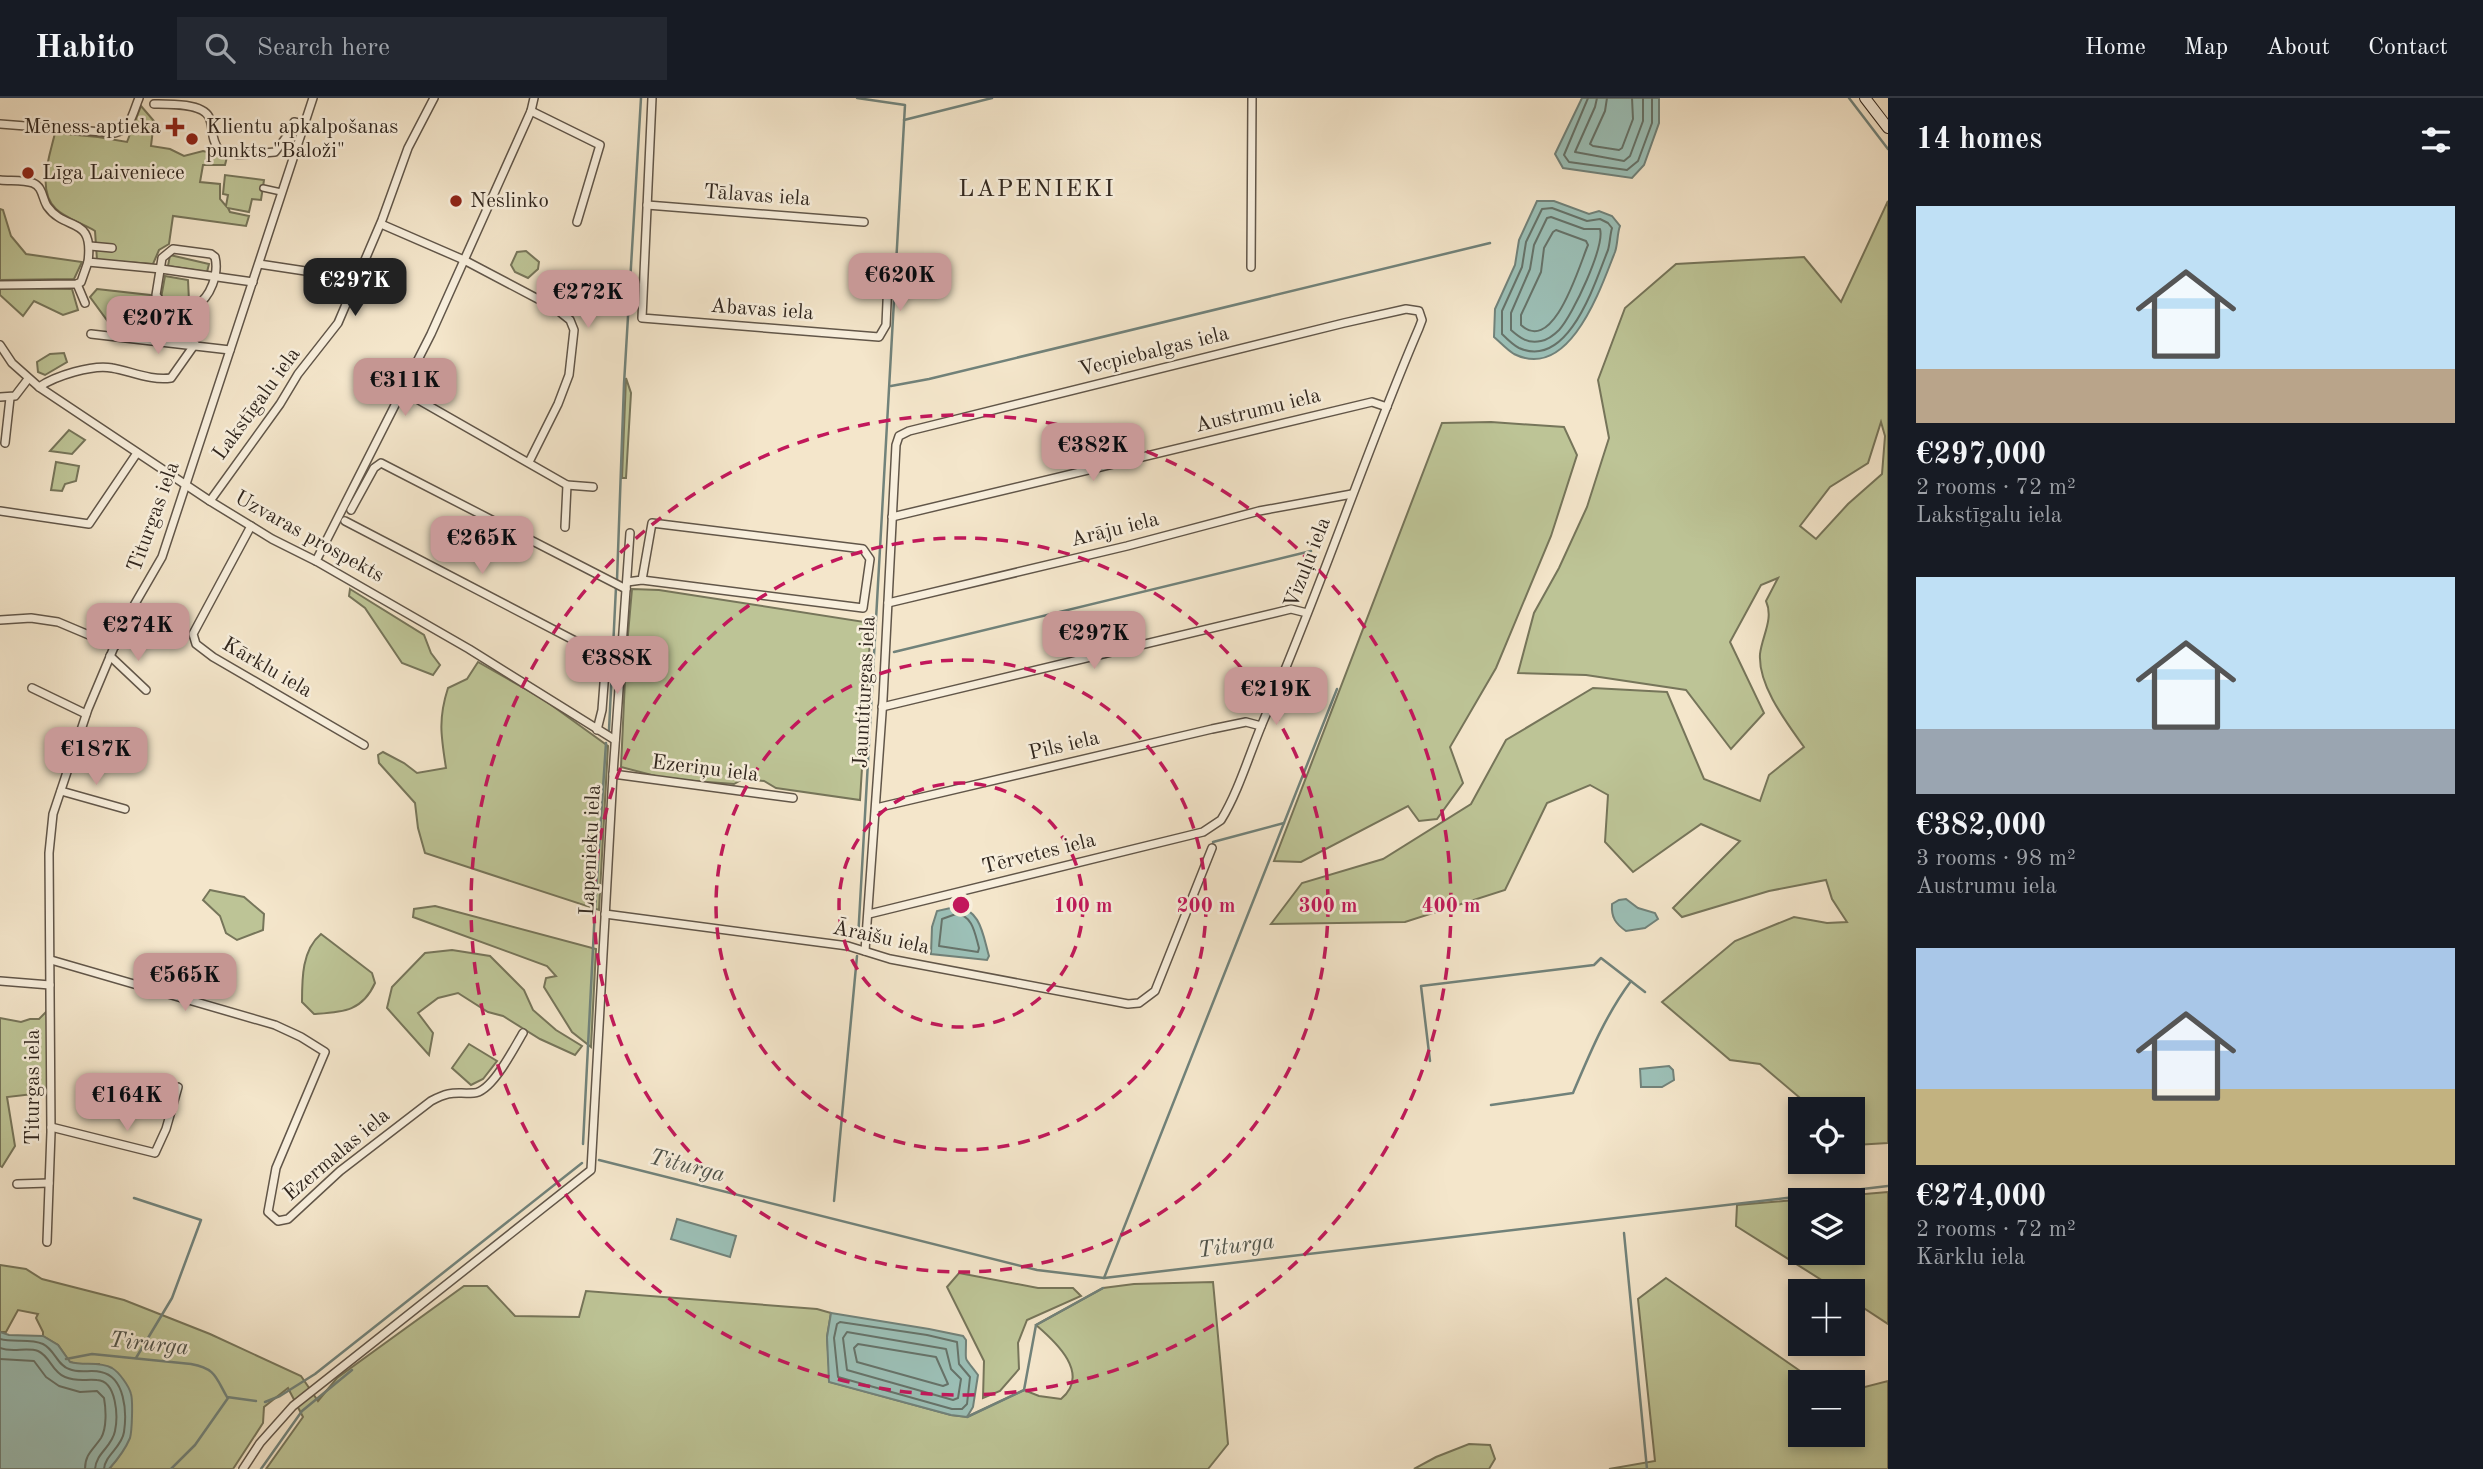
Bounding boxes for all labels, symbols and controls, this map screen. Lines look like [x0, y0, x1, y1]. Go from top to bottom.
search box [177, 17, 667, 80]
icon: search [201, 29, 239, 67]
text: Habito [35, 32, 135, 65]
text: Search here [257, 35, 390, 61]
text: Home [2085, 36, 2146, 60]
text: Map [2184, 36, 2228, 60]
text: About [2266, 36, 2330, 60]
text: Contact [2368, 36, 2448, 60]
place label: Mēness aptieka [23, 117, 161, 138]
place label: Klientu apkalpošanas punkts "Baloži" [206, 117, 399, 162]
marker: Mēness aptieka [167, 119, 183, 135]
icon: filters [2417, 121, 2455, 159]
text: 14 homes [1916, 125, 2042, 155]
marker: Klientu apkalpošanas punkts "Baloži" [184, 131, 200, 147]
place label: Līga Laiveniece [42, 163, 185, 184]
marker: Līga Laiveniece [20, 165, 36, 181]
district label: LAPENIEKI [958, 178, 1116, 202]
street label: Tālavas iela [703, 182, 811, 210]
place label: Neslinko [470, 191, 549, 212]
marker: Neslinko [448, 193, 464, 209]
icon: home [2123, 251, 2249, 377]
pin: €620K [851, 254, 949, 313]
pin: €297K [306, 258, 404, 318]
text: €620K [864, 264, 936, 287]
text: €297K [319, 269, 391, 292]
pin: €272K [539, 271, 637, 330]
text: €272K [552, 281, 624, 304]
pin: €207K [109, 296, 207, 356]
street label: Abavas iela [710, 296, 814, 324]
text: €207K [122, 307, 194, 330]
street label: Vecpiebalgas iela [1077, 323, 1231, 381]
street label: Lakstīgalu iela [209, 344, 305, 464]
pin: €311K [356, 358, 454, 418]
text: €311K [369, 369, 441, 392]
street label: Austrumu iela [1193, 385, 1323, 437]
pin: €382K [1044, 424, 1142, 483]
text: €382K [1057, 434, 1129, 457]
text: €297,000 [1916, 440, 2046, 470]
street label: Titurgas iela [124, 459, 184, 575]
text: 2 rooms · 72 m² [1916, 476, 2076, 499]
street label: Uzvaras prospekts [231, 487, 387, 587]
text: Lakstīgalu iela [1916, 504, 2062, 527]
street label: Arāju iela [1069, 509, 1161, 551]
street label: Vizuļu iela [1281, 515, 1336, 612]
pin: €265K [433, 517, 531, 576]
text: €265K [446, 527, 518, 550]
pin: €274K [89, 603, 187, 663]
pin: €297K [1045, 612, 1143, 671]
text: €274K [102, 614, 174, 637]
street label: Jauntiturgas iela [851, 615, 879, 769]
text: €297K [1058, 622, 1130, 645]
icon: home [2123, 622, 2249, 748]
street label: Kārklu iela [218, 634, 316, 702]
pin: €388K [568, 636, 666, 696]
text: €388K [581, 647, 653, 670]
pin: €219K [1227, 668, 1325, 727]
text: €219K [1240, 678, 1312, 701]
pin: €187K [47, 728, 145, 787]
street label: Pils iela [1027, 728, 1101, 764]
text: €187K [60, 738, 132, 761]
street label: Ezeriņu iela [650, 752, 760, 787]
street label: Lapenieku iela [577, 784, 605, 916]
text: €382,000 [1916, 811, 2046, 841]
street label: Tērvetes iela [980, 830, 1098, 878]
text: 3 rooms · 98 m² [1916, 847, 2076, 870]
text: Austrumu iela [1916, 875, 2057, 898]
centre of rings [949, 893, 973, 917]
text: 100 m [1053, 896, 1113, 917]
text: 200 m [1176, 896, 1236, 917]
text: 300 m [1298, 896, 1358, 917]
text: 400 m [1421, 896, 1481, 917]
street label: Āraišu iela [831, 916, 932, 958]
pin: €565K [136, 954, 234, 1013]
text: €565K [149, 964, 221, 987]
icon: home [2123, 993, 2249, 1119]
street label: Titurgas iela [23, 1029, 44, 1145]
pin: €164K [78, 1074, 176, 1133]
text: €164K [91, 1084, 163, 1107]
map controls [1788, 1097, 1865, 1447]
button: locate [1788, 1097, 1865, 1174]
street label: Ezermalas iela [280, 1105, 394, 1205]
water label: Titurga [646, 1145, 727, 1187]
text: €274,000 [1916, 1182, 2046, 1212]
button: layers [1788, 1188, 1865, 1265]
text: 2 rooms · 72 m² [1916, 1218, 2076, 1241]
water label: Titurga [1196, 1230, 1276, 1263]
text: Kārklu iela [1916, 1246, 2025, 1269]
button: + [1788, 1279, 1865, 1356]
water label: Tirurga [108, 1328, 190, 1361]
button: − [1788, 1370, 1865, 1447]

